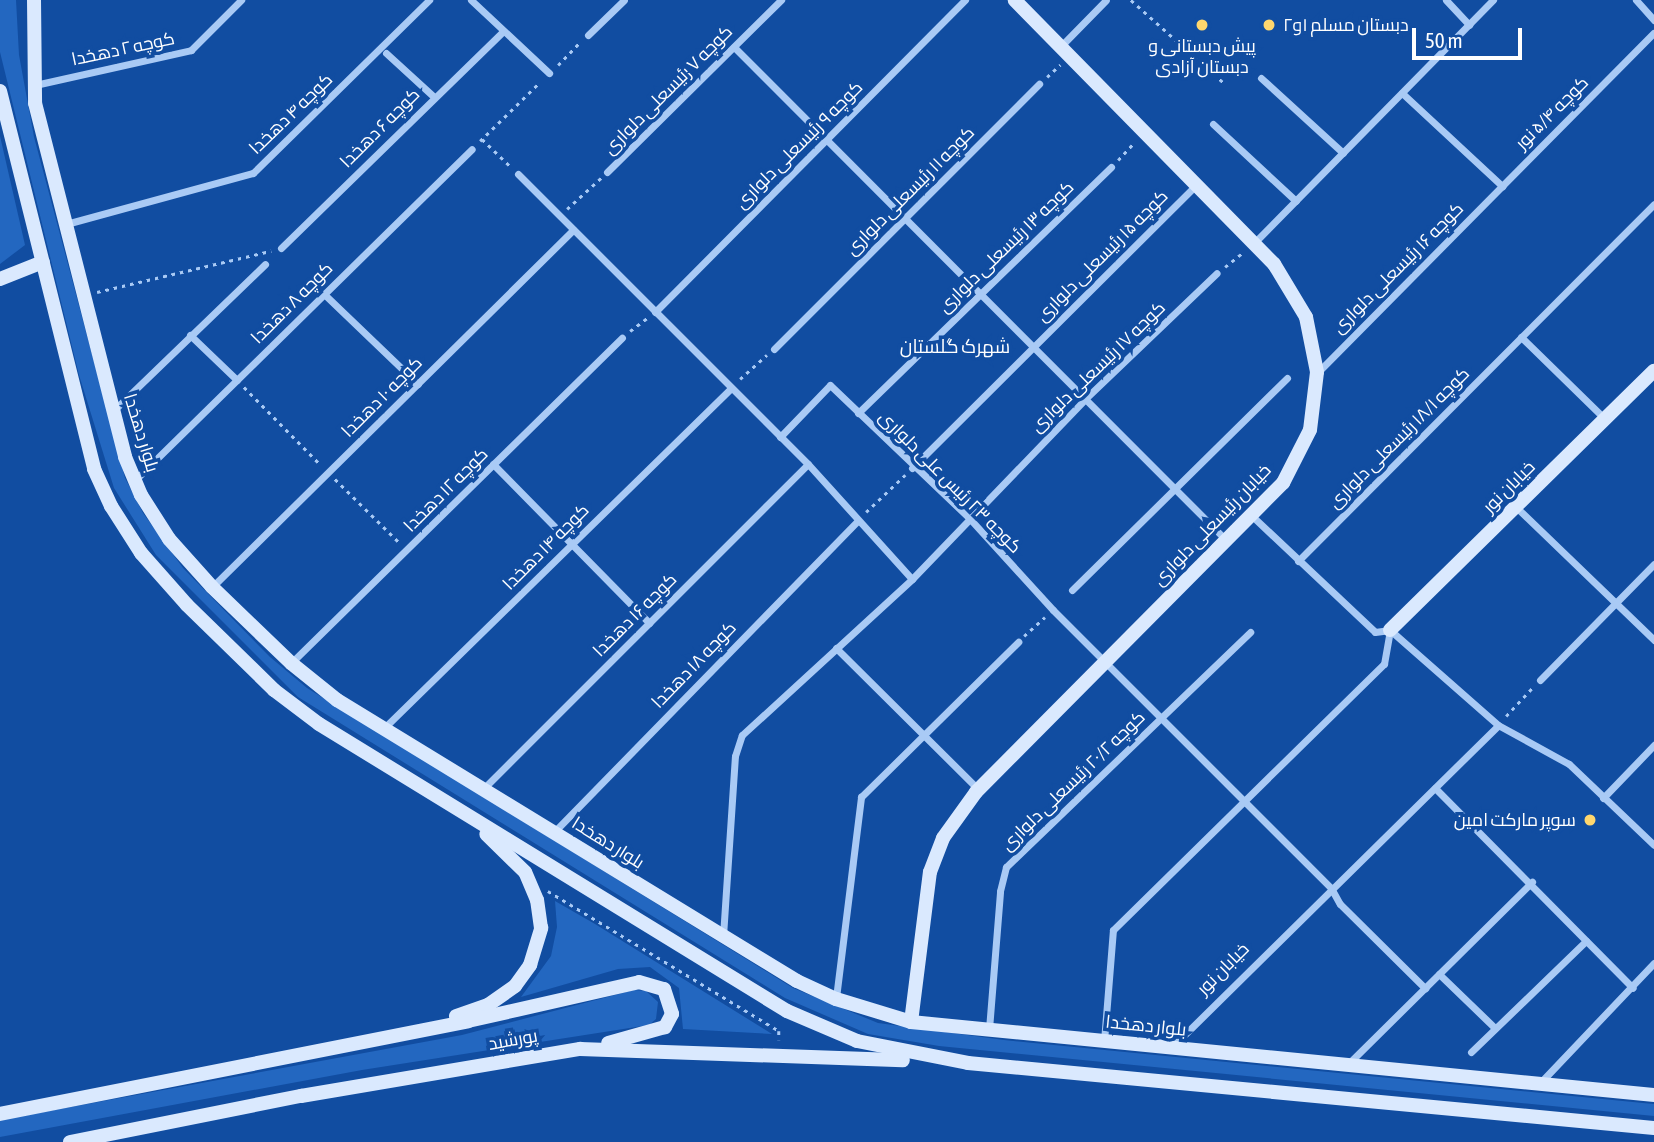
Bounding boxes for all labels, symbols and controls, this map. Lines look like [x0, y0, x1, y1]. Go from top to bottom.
place label: دبستان مسلم ۱و۲ [1283, 14, 1409, 36]
scale bar [1416, 14, 1526, 58]
marker: پیش دبستانی و دبستان آزادی [1194, 17, 1210, 33]
marker: دبستان مسلم ۱و۲ [1261, 17, 1277, 33]
street label: کوچه ۷ رئیسعلی دلواری [599, 21, 737, 159]
street label: کوچه ۲ دهخدا [69, 28, 177, 70]
text: 50 m [1425, 28, 1463, 52]
place label: پیش دبستانی و دبستان آزادی [1148, 36, 1256, 78]
street label: کوچه ۴ دهخدا [245, 69, 337, 159]
street label: کوچه ۵/۴ نور [1511, 72, 1593, 154]
street label: کوچه ۹ رئیسعلی دلواری [731, 77, 867, 213]
street label: کوچه ۶ دهخدا [336, 84, 424, 172]
street label: کوچه ۱۱ رئیسعلی دلواری [841, 122, 979, 260]
street label: کوچه ۱۳ رئیسعلی دلواری [934, 177, 1078, 317]
street label: کوچه ۱۵ رئیسعلی دلواری [1032, 186, 1172, 326]
street label: کوچه ۱۶ رئیسعلی دلواری [1328, 198, 1468, 338]
street label: کوچه ۸ دهخدا [247, 258, 337, 348]
street label: کوچه ۱۷ رئیسعلی دلواری [1026, 297, 1170, 437]
district label: شهرک گلستان [900, 336, 1010, 358]
street label: کوچه ۱۰ دهخدا [337, 352, 427, 442]
street label: کوچه ۱۸/۱ رئیسعلی دلواری [1324, 363, 1474, 513]
street label: بلوار دهخدا [119, 391, 163, 475]
street label: کوچه ۲۳ رئیس علی دلواری [874, 406, 1026, 558]
street label: کوچه ۱۲ دهخدا [399, 443, 493, 537]
street label: خیابان نور [1478, 456, 1540, 518]
street label: خیابان رئیسعلی دلواری [1148, 460, 1276, 590]
street label: کوچه ۱۴ دهخدا [498, 499, 594, 595]
street label: کوچه ۱۶ دهخدا [589, 569, 681, 661]
street label: کوچه ۱۸ دهخدا [647, 617, 741, 713]
street label: کوچه ۲۰/۲ رئیسعلی دلواری [996, 707, 1150, 855]
place label: سوپر مارکت امین [1454, 809, 1576, 831]
street label: بلوار دهخدا [568, 812, 648, 874]
marker: سوپر مارکت امین [1582, 812, 1598, 828]
street label: خیابان نور [1192, 938, 1254, 1000]
street label: بلوار دهخدا [1105, 1011, 1187, 1041]
street label: پورشید [487, 1025, 539, 1055]

